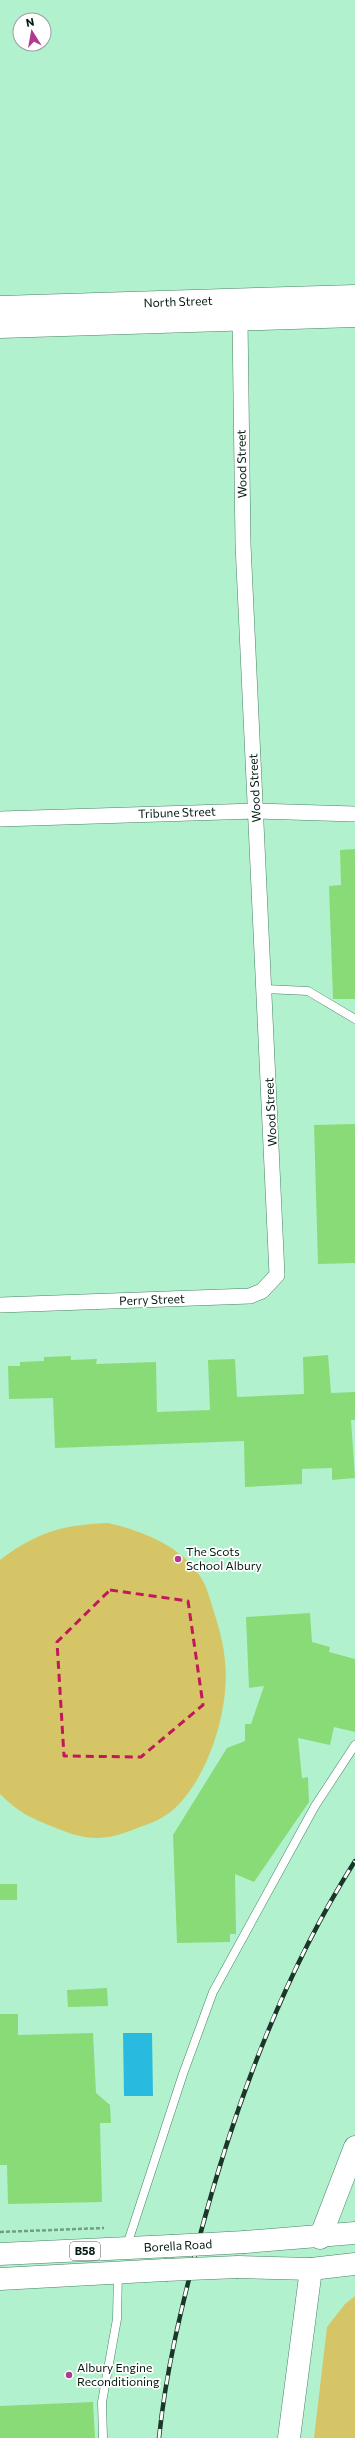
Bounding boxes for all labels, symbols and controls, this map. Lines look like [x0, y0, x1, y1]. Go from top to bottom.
north arrow [12, 12, 52, 52]
text: N [25, 15, 35, 29]
street label: North Street [143, 293, 213, 309]
street label: Wood Street [233, 429, 249, 499]
street label: Wood Street [245, 753, 263, 823]
street label: Tribune Street [138, 804, 216, 820]
street label: Wood Street [261, 1077, 279, 1147]
street label: Perry Street [119, 1291, 185, 1307]
place label: The Scots School Albury [186, 1544, 262, 1572]
marker: The Scots School Albury [173, 1554, 183, 1564]
street label: Borella Road [143, 2236, 213, 2254]
road number: B58 [70, 2242, 100, 2260]
place label: Albury Engine Reconditioning [77, 2360, 160, 2388]
marker: Albury Engine Reconditioning [64, 2370, 74, 2380]

